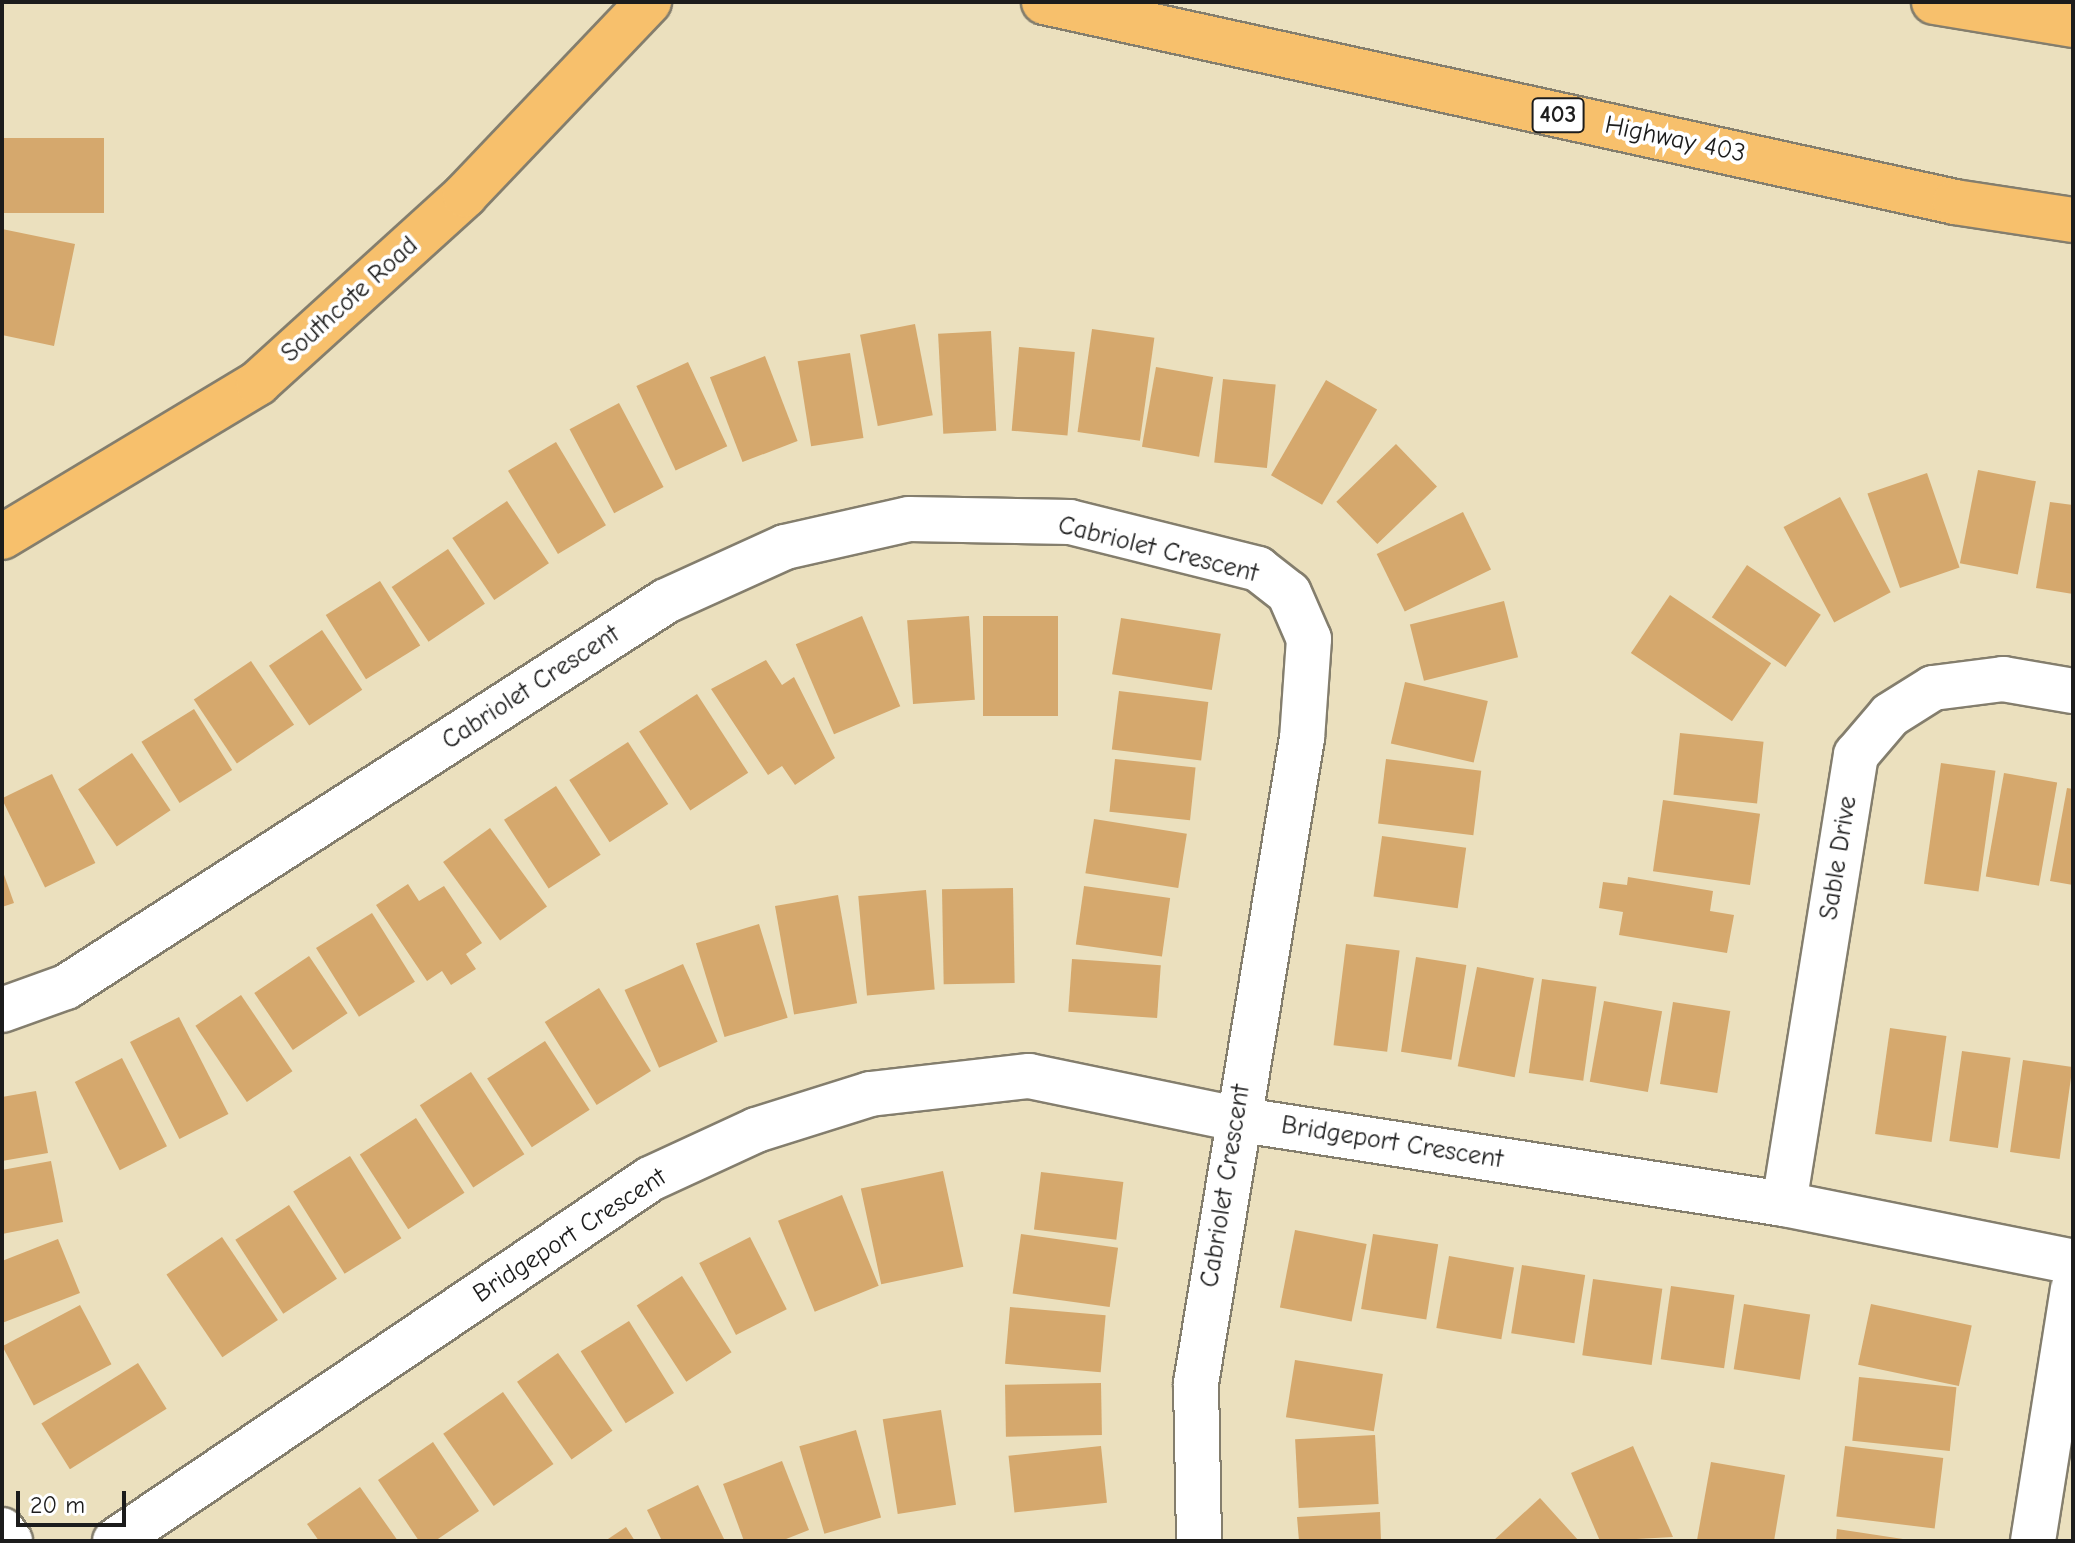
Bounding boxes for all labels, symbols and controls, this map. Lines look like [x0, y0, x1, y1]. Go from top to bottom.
road number: 403 [1530, 95, 1586, 135]
street label: Highway 403 [1602, 110, 1748, 170]
street label: Southcote Road [275, 230, 425, 370]
street label: Cabriolet Crescent [1055, 510, 1261, 590]
street label: Cabriolet Crescent [437, 619, 625, 757]
street label: Sable Drive [1814, 794, 1864, 922]
street label: Cabriolet Crescent [1195, 1082, 1257, 1290]
street label: Bridgeport Crescent [1279, 1110, 1505, 1176]
street label: Bridgeport Crescent [468, 1162, 672, 1310]
scale bar [20, 1475, 130, 1525]
text: 20 m [30, 1491, 85, 1519]

